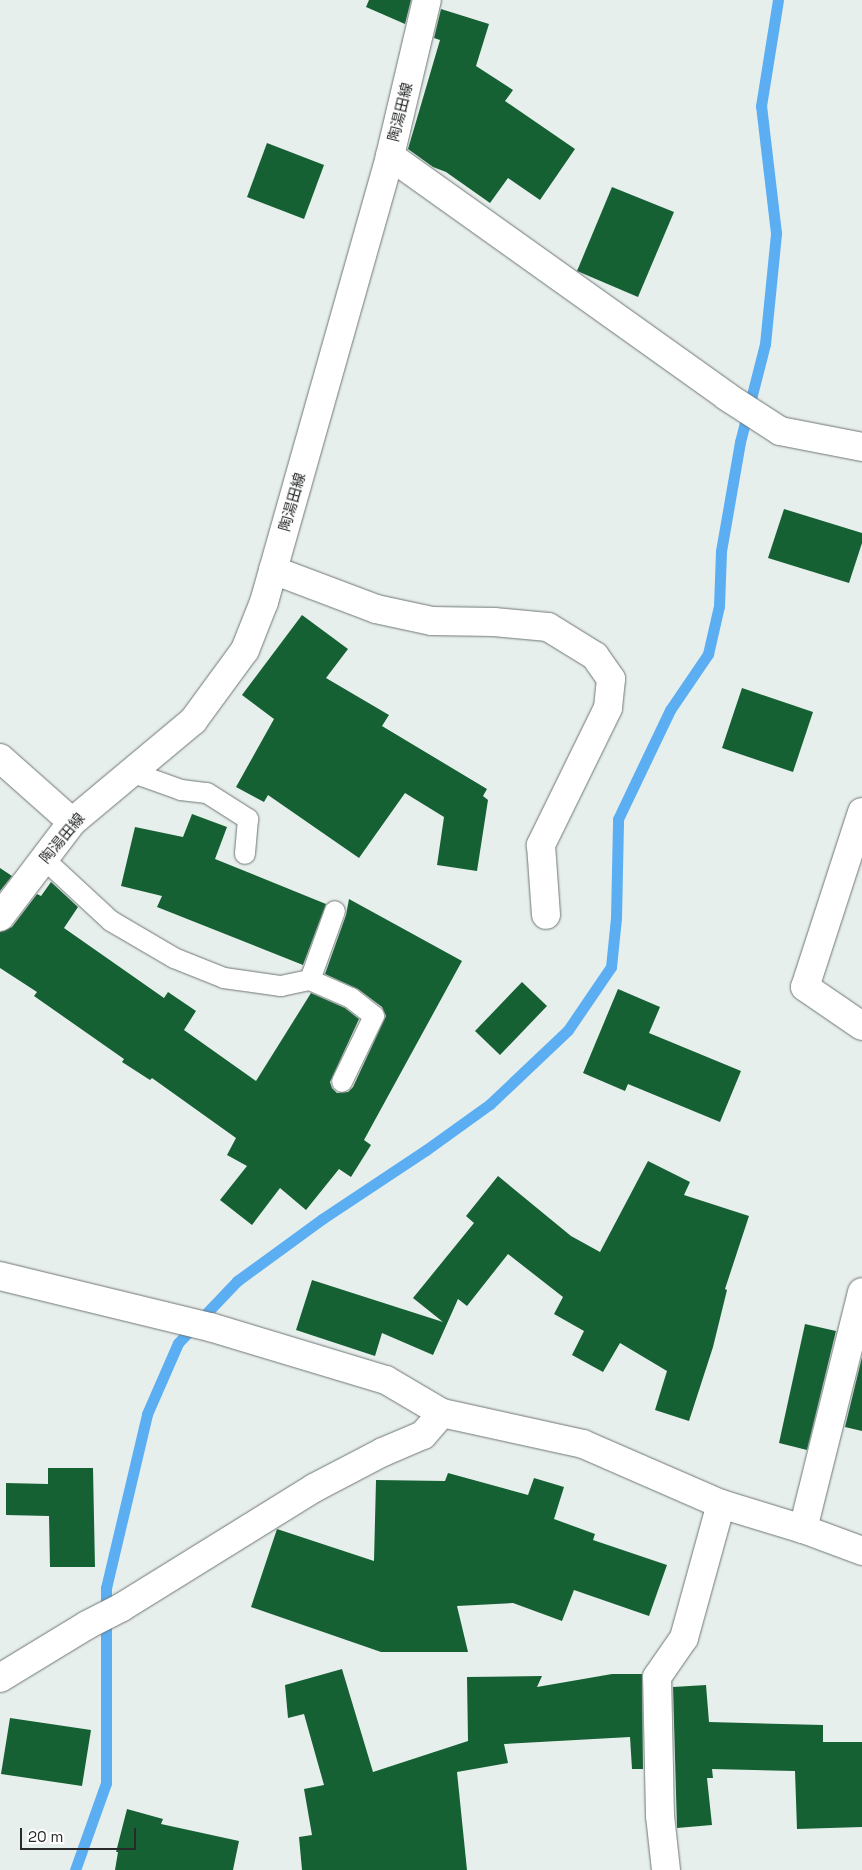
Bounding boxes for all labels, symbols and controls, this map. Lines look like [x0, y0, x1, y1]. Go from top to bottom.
street label: 陶湯田線 [384, 81, 416, 143]
street label: 陶湯田線 [275, 471, 309, 533]
street label: 陶湯田線 [36, 809, 88, 867]
scale bar [22, 1818, 139, 1850]
text: 20 m [28, 1827, 63, 1846]

